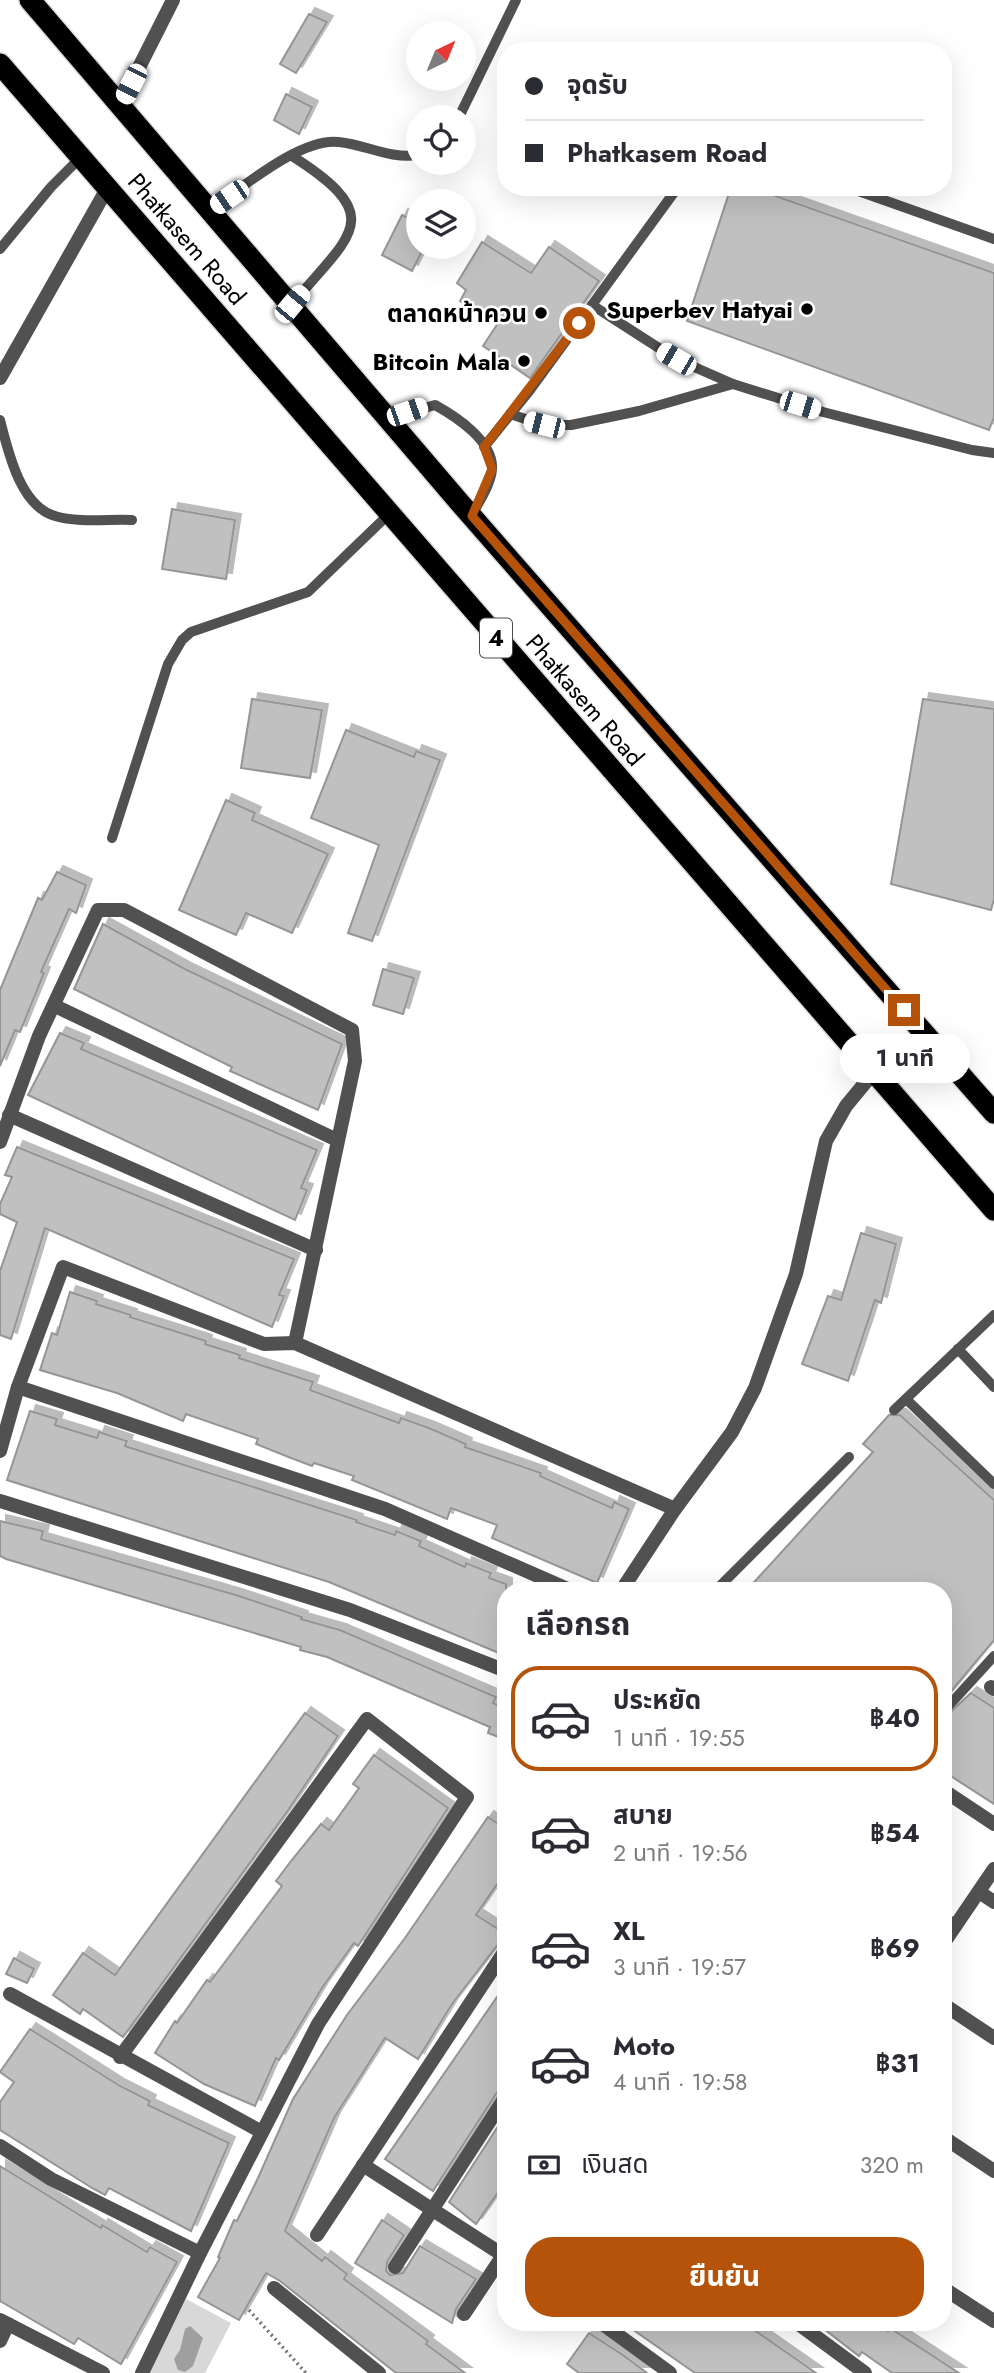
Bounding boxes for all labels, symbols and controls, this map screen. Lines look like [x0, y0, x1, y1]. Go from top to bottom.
north arrow [406, 21, 476, 91]
map controls [406, 21, 476, 259]
car [113, 61, 150, 107]
text: จุดรับ [567, 66, 628, 104]
button: locate [406, 105, 476, 175]
text: Phatkasem Road [567, 134, 767, 172]
street label: Phatkasem Road [120, 165, 254, 313]
car [206, 177, 253, 217]
button: layers [406, 189, 476, 259]
car [271, 281, 314, 327]
place label: Superbev Hatyai [606, 292, 793, 327]
place label: ตลาดหน้าควน [387, 296, 527, 331]
marker: Superbev Hatyai [799, 301, 815, 317]
marker: ตลาดหน้าควน [533, 305, 549, 321]
route start [563, 307, 595, 339]
car [653, 339, 700, 379]
place label: Bitcoin Mala [372, 344, 510, 379]
marker: Bitcoin Mala [516, 353, 532, 369]
car [777, 389, 824, 421]
car [384, 395, 431, 429]
car [522, 410, 567, 440]
road number: 4 [480, 618, 512, 658]
street label: Phatkasem Road [518, 626, 652, 774]
route end [888, 994, 920, 1026]
callout: 1 นาที [839, 1034, 969, 1084]
text: 1 นาที [876, 1041, 934, 1075]
text: เลือกรถ [525, 1601, 630, 1647]
text: ประหยัด [613, 1681, 701, 1719]
icon: car [529, 1687, 592, 1750]
text: ฿40 [870, 1699, 920, 1737]
text: 1 นาที · 19:55 [613, 1721, 745, 1755]
text: สบาย [613, 1796, 673, 1834]
icon: car [529, 1802, 592, 1865]
text: ฿54 [870, 1814, 920, 1852]
text: 2 นาที · 19:56 [613, 1836, 748, 1870]
text: XL [613, 1912, 645, 1950]
icon: car [529, 1917, 592, 1980]
text: ฿69 [870, 1929, 920, 1967]
text: 3 นาที · 19:57 [613, 1950, 746, 1984]
text: Moto [613, 2027, 675, 2065]
icon: car [529, 2032, 592, 2095]
text: ฿31 [876, 2044, 920, 2082]
text: 4 นาที · 19:58 [613, 2065, 747, 2099]
text: เงินสด [581, 2145, 648, 2183]
icon: cash [525, 2146, 563, 2184]
text: 320 m [860, 2148, 924, 2182]
button: ยืนยัน [525, 2237, 924, 2317]

